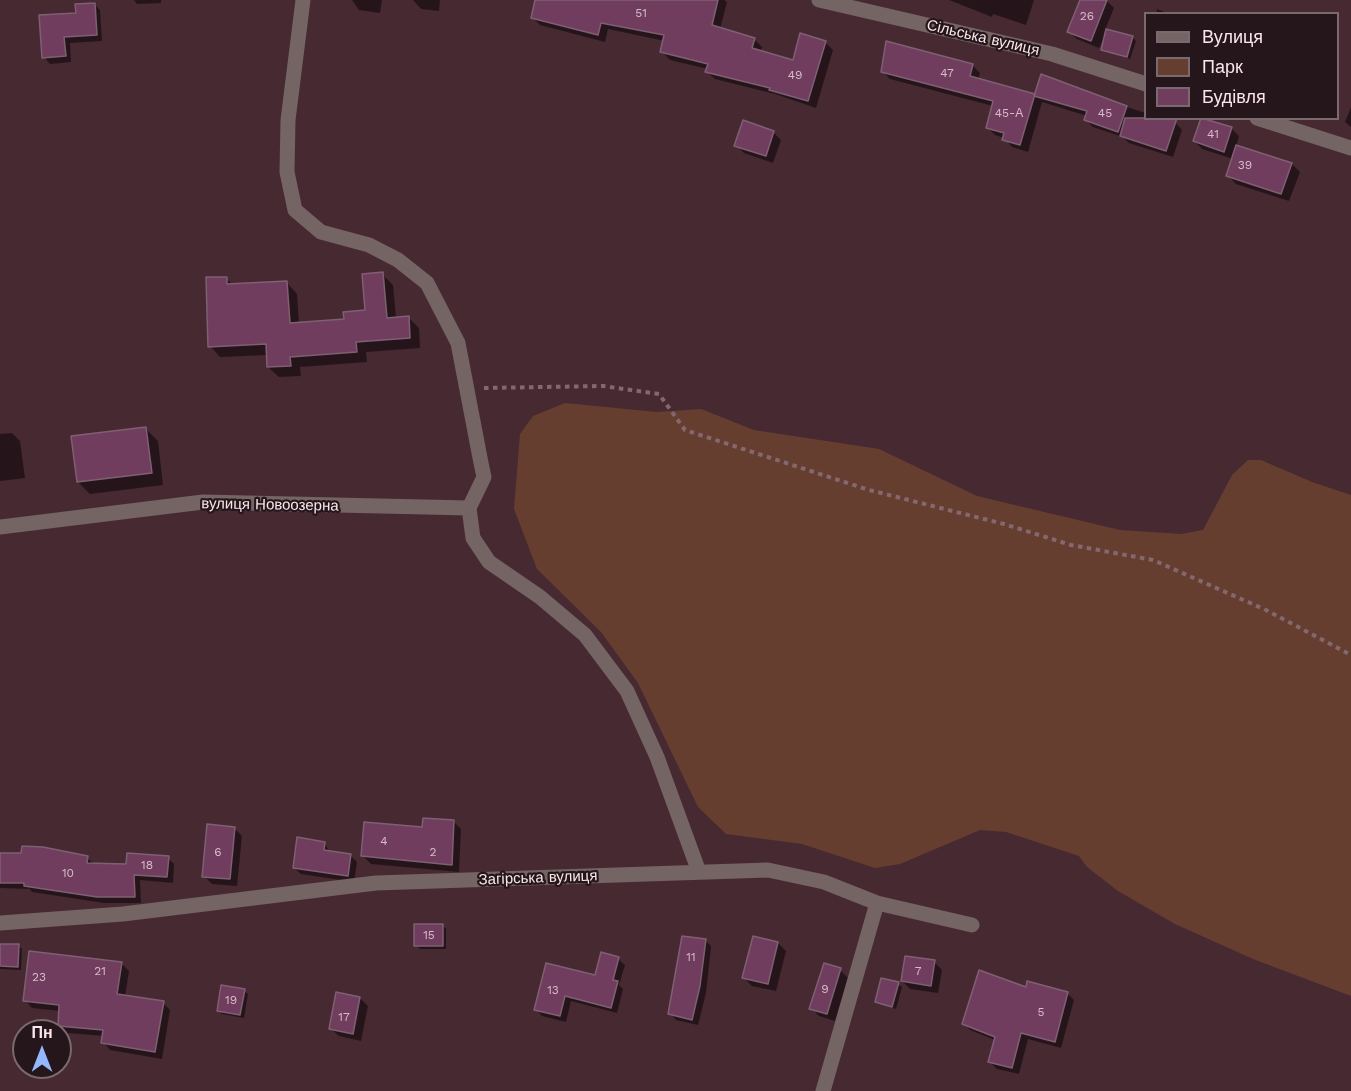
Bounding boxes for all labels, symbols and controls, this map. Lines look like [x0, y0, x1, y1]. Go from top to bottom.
house number: 51 [635, 6, 647, 20]
house number: 26 [1080, 9, 1094, 23]
legend [1144, 12, 1339, 120]
street label: Сільська вулиця [925, 16, 1041, 60]
text: Вулиця [1202, 26, 1263, 47]
text: Парк [1202, 56, 1243, 77]
house number: 47 [940, 66, 954, 80]
house number: 49 [788, 68, 802, 82]
text: Будівля [1202, 86, 1266, 107]
house number: 45-А [995, 106, 1023, 120]
house number: 45 [1098, 106, 1112, 120]
house number: 41 [1207, 127, 1219, 141]
house number: 39 [1238, 158, 1252, 172]
street label: вулиця Новоозерна [201, 495, 339, 515]
house number: 4 [380, 834, 388, 848]
house number: 6 [214, 845, 222, 859]
house number: 2 [430, 845, 436, 859]
house number: 18 [141, 858, 153, 872]
house number: 10 [62, 866, 74, 880]
street label: Загірська вулиця [478, 867, 598, 889]
house number: 15 [423, 928, 435, 942]
house number: 11 [686, 950, 696, 964]
house number: 21 [94, 964, 106, 978]
house number: 7 [915, 964, 921, 978]
house number: 23 [32, 970, 46, 984]
house number: 9 [821, 982, 829, 996]
house number: 13 [547, 983, 559, 997]
house number: 19 [225, 993, 237, 1007]
house number: 5 [1038, 1005, 1044, 1019]
house number: 17 [338, 1010, 350, 1024]
north arrow [12, 1019, 72, 1079]
text: Пн [31, 1023, 53, 1042]

